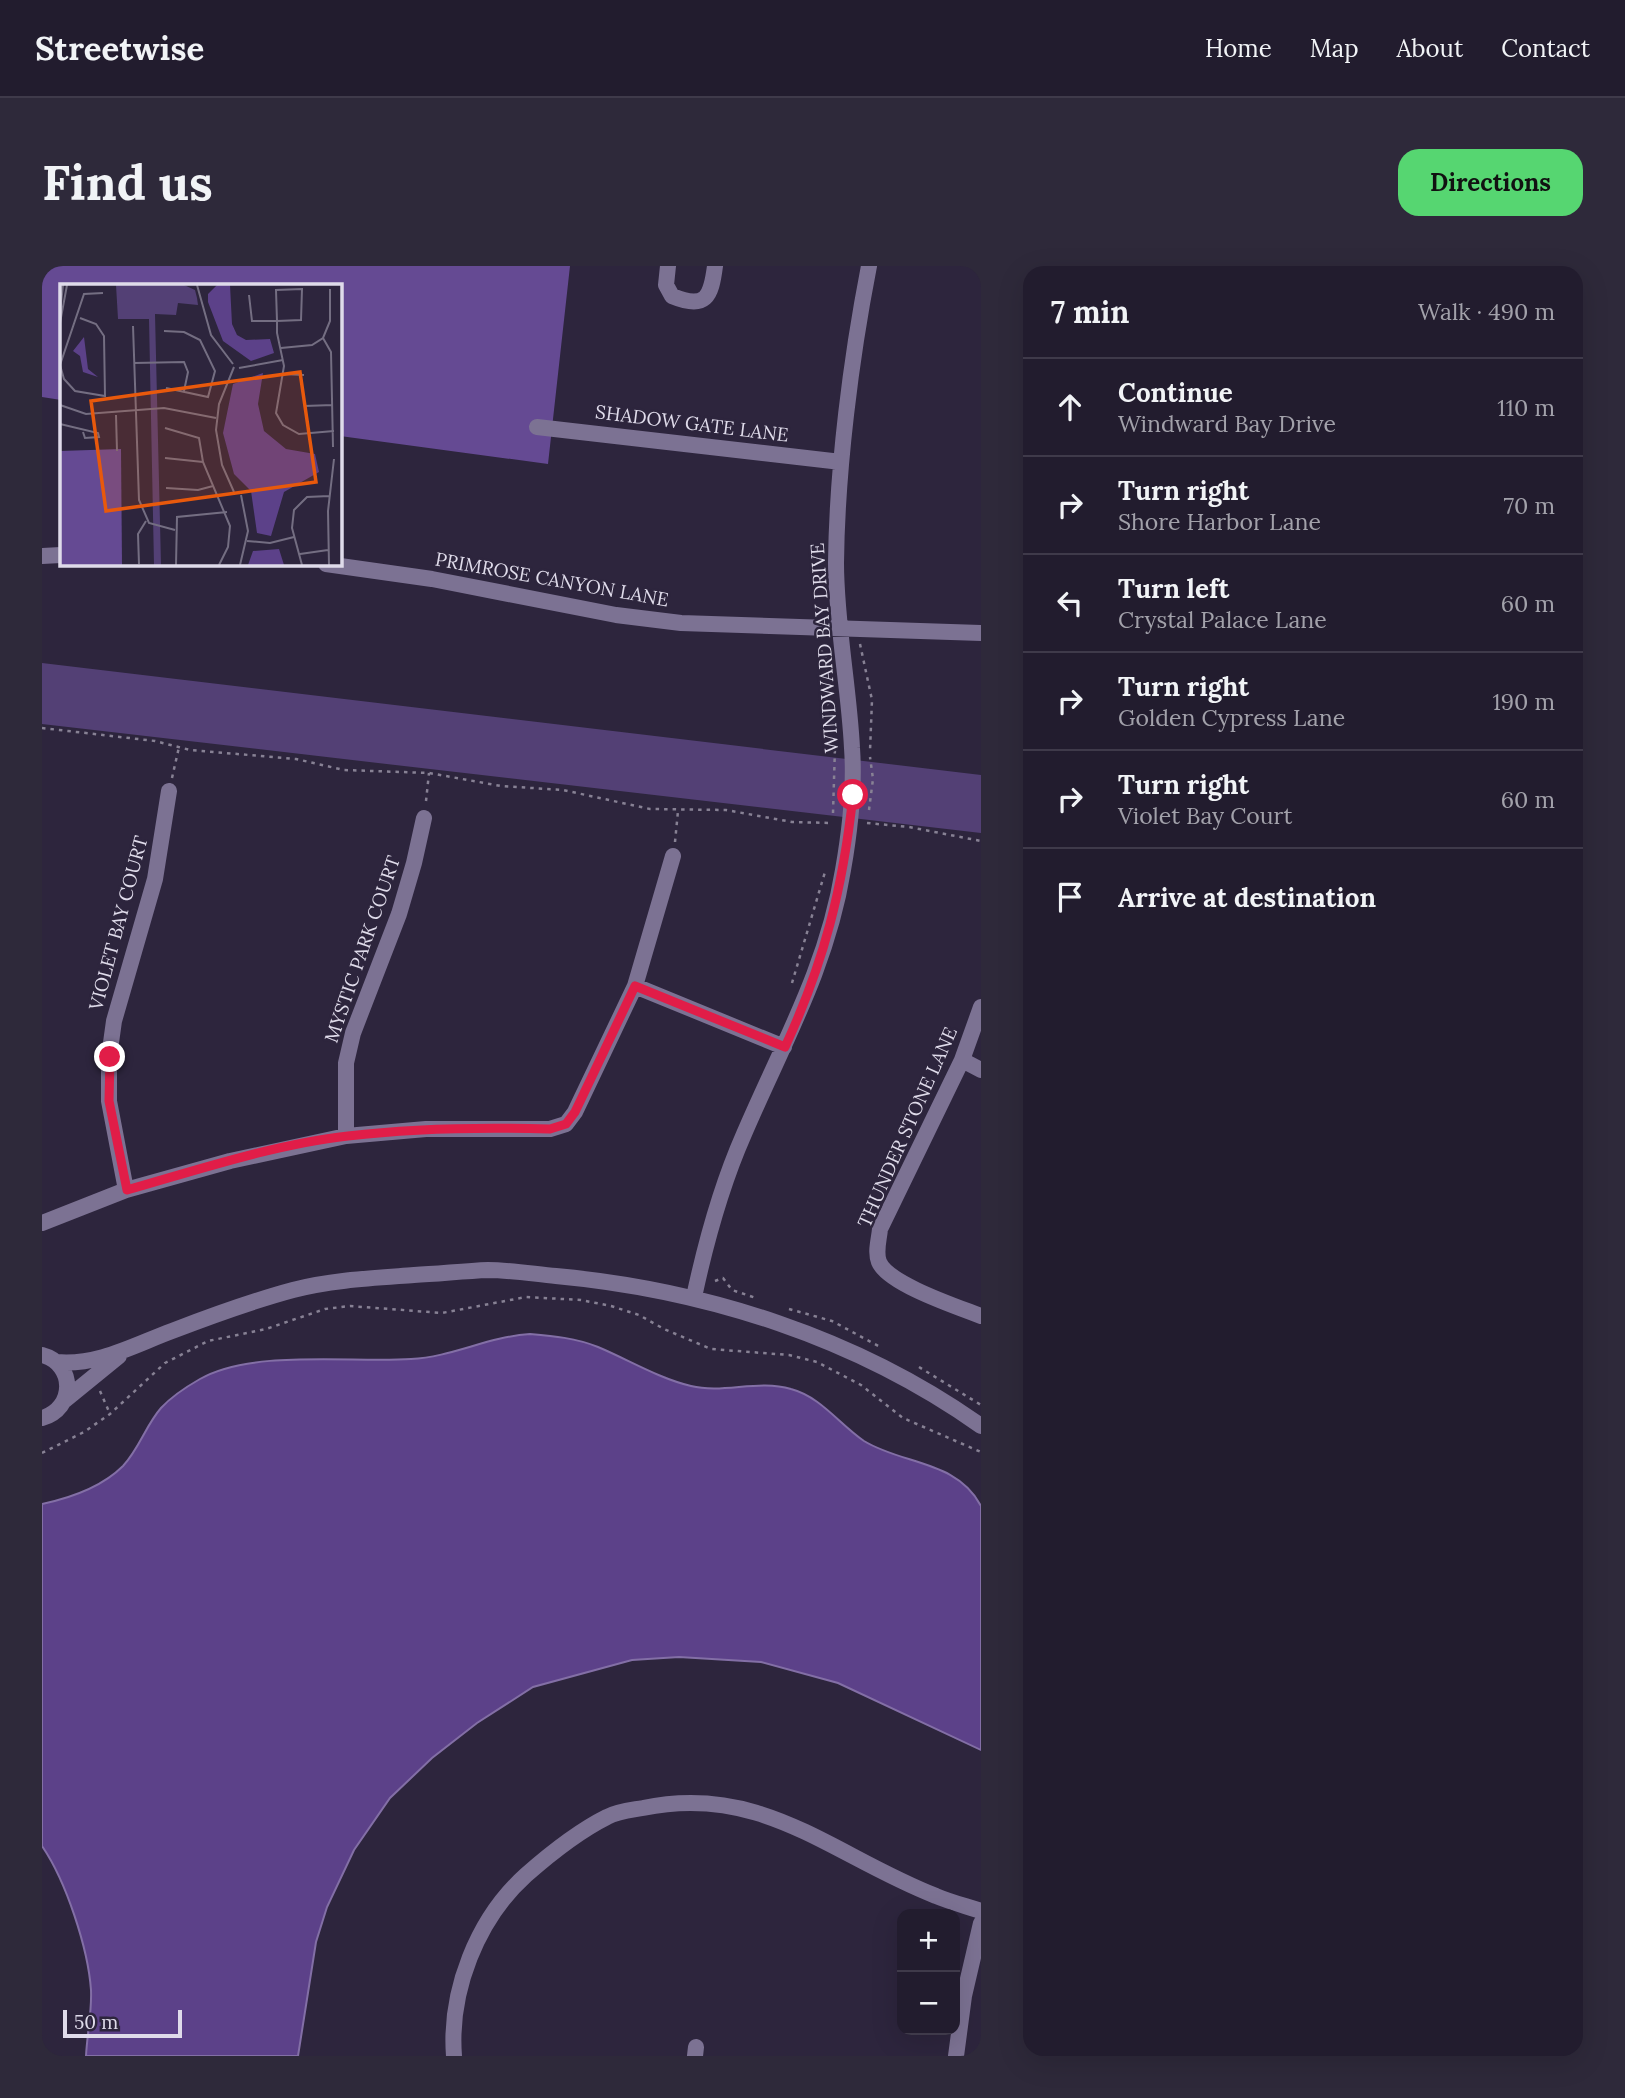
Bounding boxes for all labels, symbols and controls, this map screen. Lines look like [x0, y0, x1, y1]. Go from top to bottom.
text: Streetwise [35, 27, 204, 69]
text: Home [1205, 33, 1272, 64]
text: Map [1310, 33, 1359, 64]
text: About [1397, 33, 1463, 64]
text: Contact [1501, 33, 1590, 64]
button: Directions [1398, 149, 1583, 216]
text: Find us [42, 151, 213, 213]
inset map [60, 284, 341, 565]
text: 7 min [1051, 293, 1130, 331]
text: Walk · 490 m [1418, 297, 1555, 326]
text: Continue [1118, 376, 1233, 409]
icon: ahead [1051, 388, 1089, 426]
text: 110 m [1497, 393, 1555, 422]
street label: SHADOW GATE LANE [594, 399, 790, 447]
text: Windward Bay Drive [1118, 409, 1336, 438]
text: Turn right [1118, 474, 1249, 507]
icon: right [1051, 486, 1089, 524]
text: 70 m [1504, 491, 1555, 520]
text: Shore Harbor Lane [1118, 507, 1321, 536]
street label: WINDWARD BAY DRIVE [805, 542, 843, 754]
street label: PRIMROSE CANYON LANE [433, 547, 671, 611]
text: Turn left [1118, 572, 1229, 605]
icon: left [1051, 584, 1089, 622]
text: 60 m [1501, 589, 1555, 618]
text: Crystal Palace Lane [1118, 605, 1327, 634]
text: Turn right [1118, 670, 1249, 703]
icon: right [1051, 682, 1089, 720]
text: 190 m [1492, 687, 1555, 716]
text: Golden Cypress Lane [1118, 703, 1345, 732]
text: Turn right [1118, 768, 1249, 801]
route start [837, 779, 868, 810]
icon: right [1051, 780, 1089, 818]
text: 60 m [1501, 785, 1555, 814]
text: Violet Bay Court [1118, 801, 1293, 830]
street label: VIOLET BAY COURT [83, 833, 153, 1014]
street label: MYSTIC PARK COURT [319, 852, 405, 1046]
icon: arrive [1051, 878, 1089, 916]
text: Arrive at destination [1118, 881, 1376, 914]
street label: THUNDER STONE LANE [852, 1023, 962, 1231]
route end [94, 1041, 125, 1072]
map controls [897, 1909, 960, 2035]
button: + [897, 1909, 960, 1972]
button: − [897, 1972, 960, 2035]
scale bar [63, 2007, 182, 2039]
text: 50 m [74, 2010, 118, 2034]

